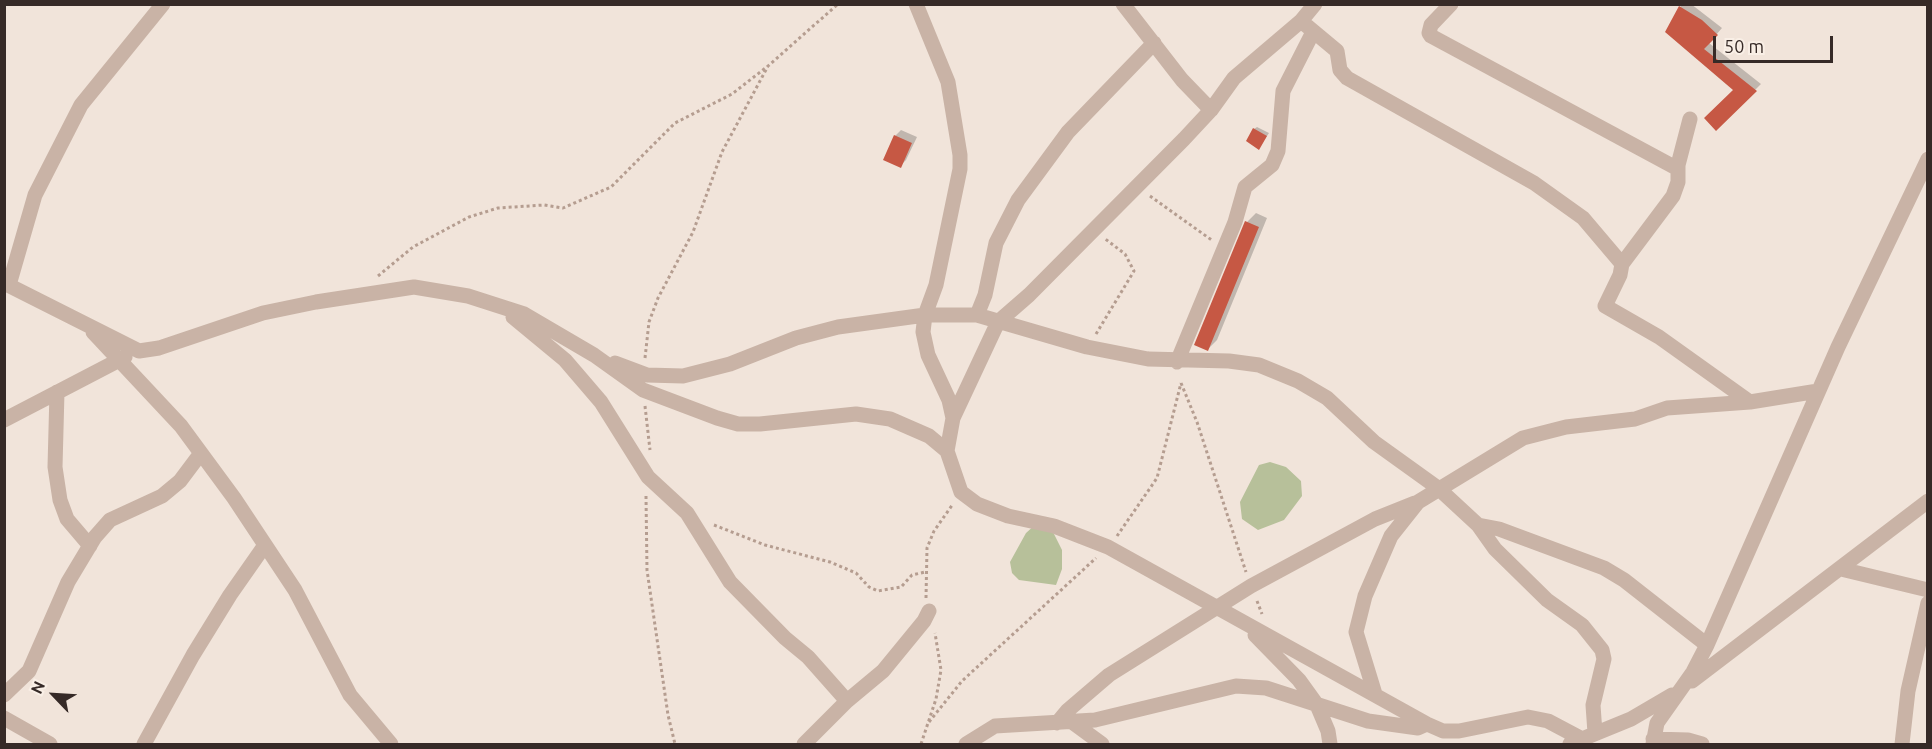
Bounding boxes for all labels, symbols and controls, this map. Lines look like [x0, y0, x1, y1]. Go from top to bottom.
scale bar [1716, 24, 1836, 62]
text: 50 m [1724, 36, 1764, 56]
north arrow [24, 665, 84, 725]
text: N [27, 678, 48, 697]

